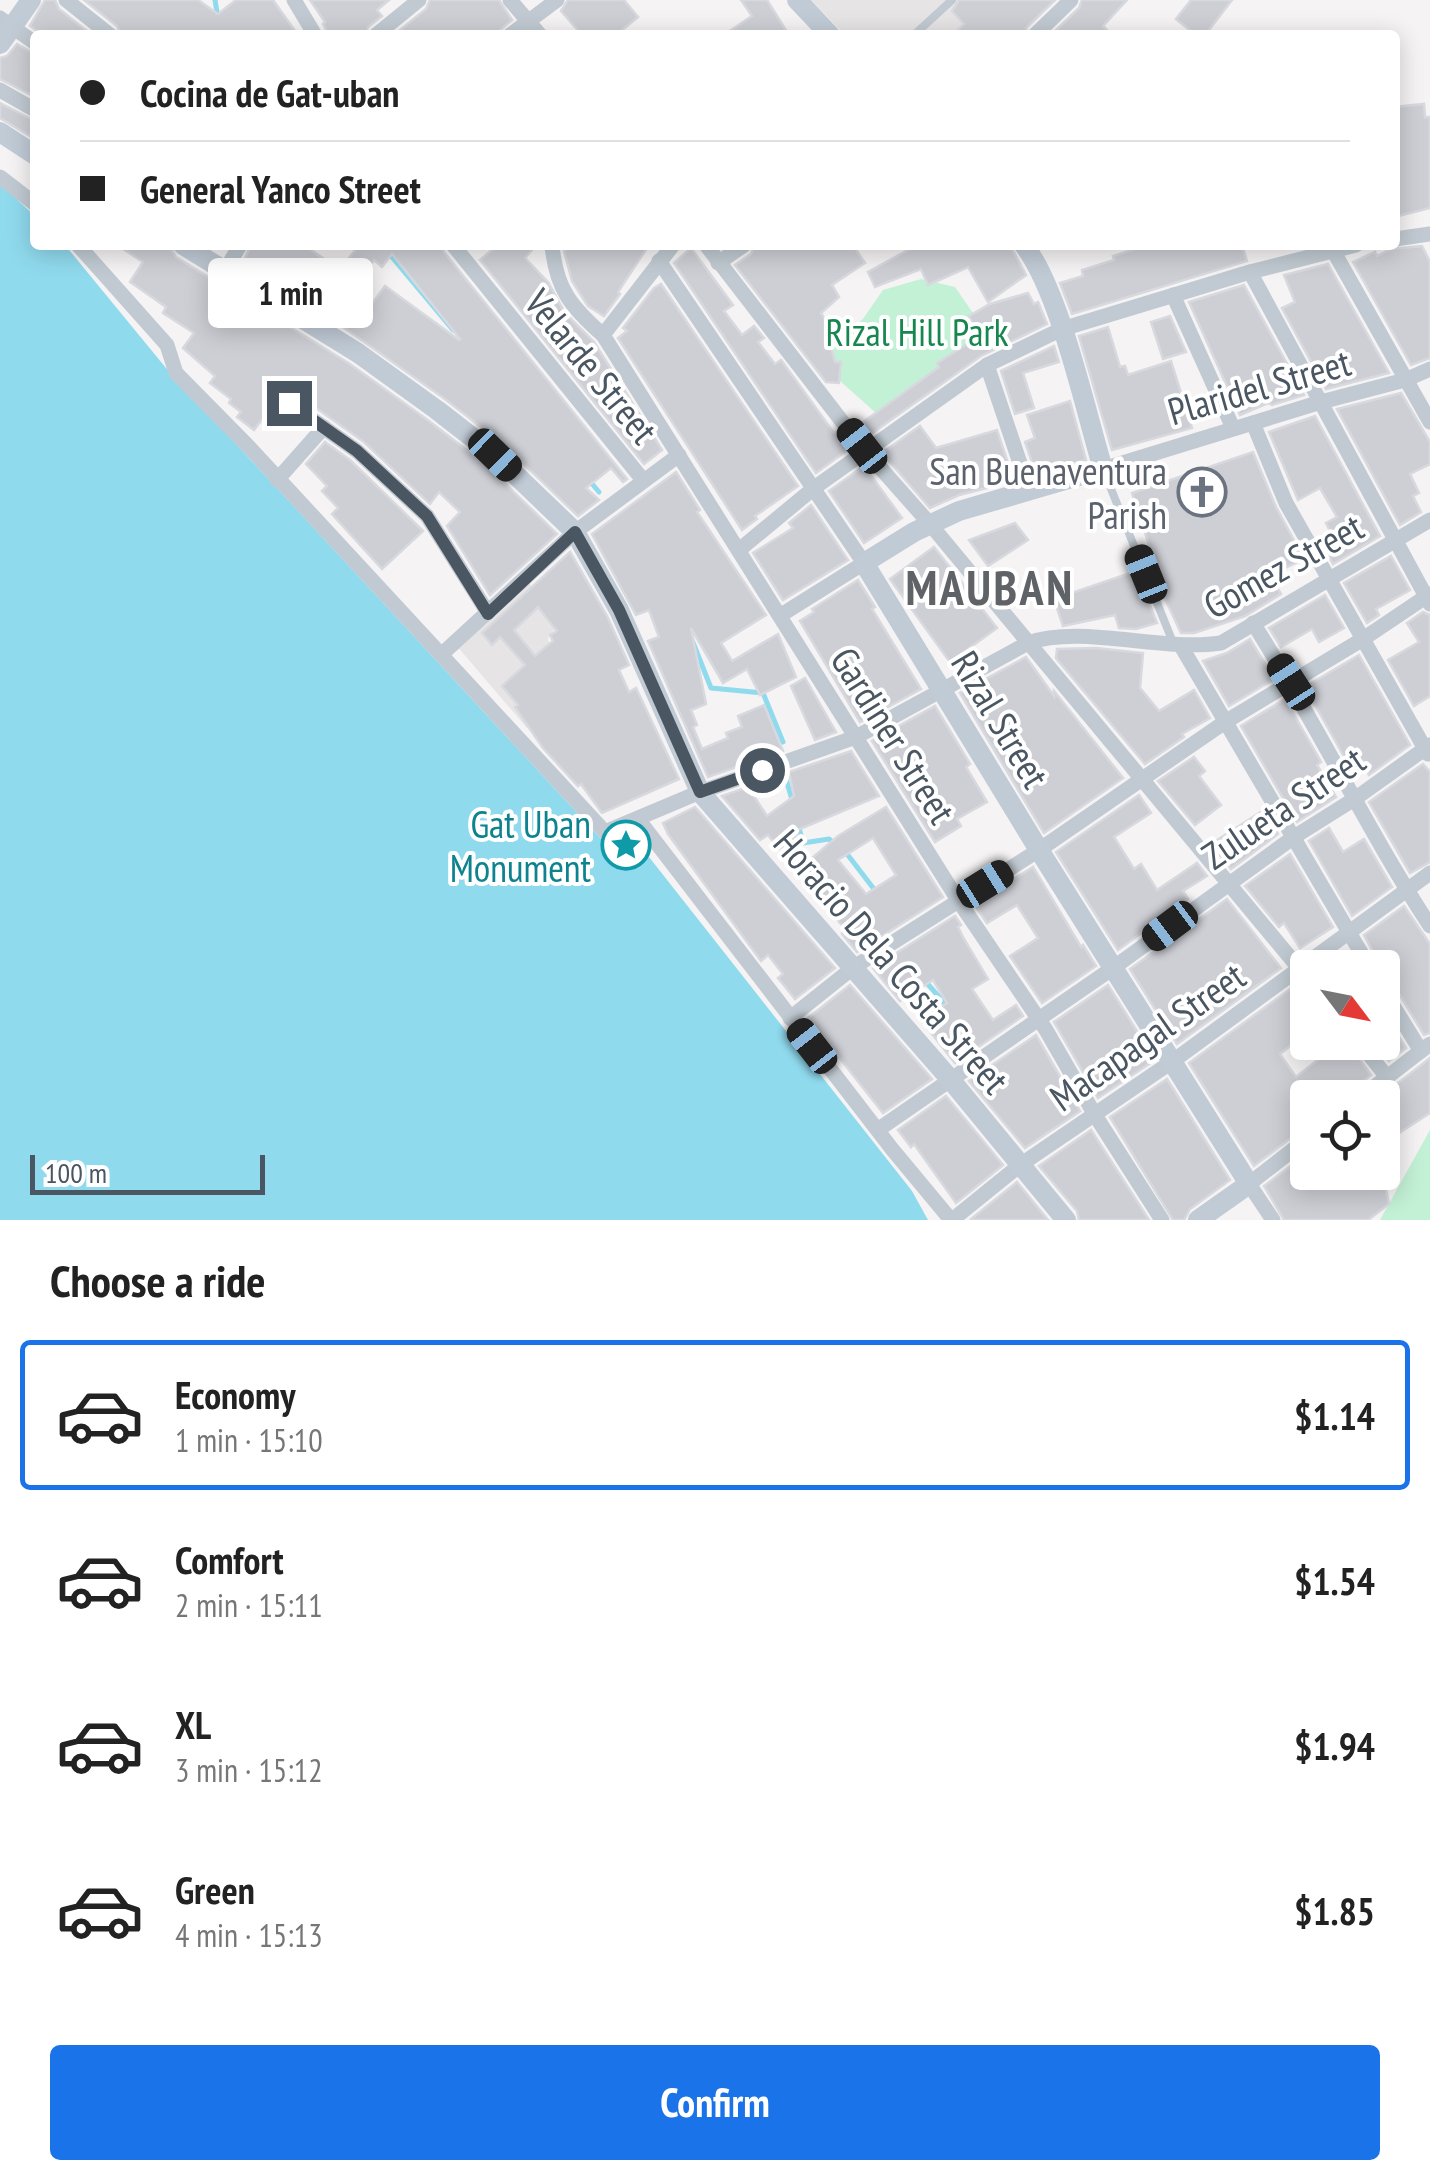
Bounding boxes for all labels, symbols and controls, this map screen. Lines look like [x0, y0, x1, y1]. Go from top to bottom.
text: Cocina de Gat-uban [140, 68, 399, 117]
text: General Yanco Street [140, 164, 421, 213]
callout: 1 min [206, 258, 372, 328]
text: 1 min [258, 272, 323, 314]
street label: Velarde Street [514, 278, 670, 454]
park label: Rizal Hill Park [825, 307, 1009, 356]
street label: Plaridel Street [1162, 336, 1356, 435]
route end [267, 381, 312, 426]
car [832, 413, 892, 479]
car [463, 423, 527, 487]
place label: San Buenaventura Parish [929, 446, 1167, 539]
church icon: San Buenaventura Parish [1176, 466, 1228, 518]
street label: Gomez Street [1195, 501, 1372, 629]
car [1121, 541, 1171, 607]
district label: MAUBAN [905, 556, 1075, 618]
street label: Gardiner Street [821, 638, 968, 833]
street label: Rizal Street [941, 642, 1061, 797]
car [1262, 649, 1320, 715]
street label: Zulueta Street [1192, 734, 1374, 879]
route start [740, 748, 785, 793]
place label: Gat Uban Monument [450, 799, 592, 892]
place icon: Gat Uban Monument [600, 819, 652, 871]
street label: Horacio Dela Costa Street [764, 819, 1021, 1104]
car [952, 855, 1018, 913]
car [1137, 896, 1203, 956]
north arrow [1290, 950, 1400, 1060]
map controls [1290, 950, 1400, 1190]
street label: Macapagal Street [1040, 951, 1254, 1121]
car [782, 1013, 842, 1079]
button: locate [1290, 1080, 1400, 1190]
scale bar [30, 1150, 265, 1194]
text: 100 m [45, 1154, 107, 1191]
text: Choose a ride [50, 1251, 265, 1309]
icon: car [55, 1370, 145, 1460]
text: Economy [175, 1370, 295, 1419]
text: $1.14 [1294, 1391, 1375, 1440]
text: 1 min · 15:10 [175, 1419, 323, 1461]
icon: car [55, 1535, 145, 1625]
text: Comfort [175, 1535, 284, 1584]
text: $1.54 [1294, 1556, 1375, 1605]
text: 2 min · 15:11 [175, 1584, 323, 1626]
icon: car [55, 1700, 145, 1790]
text: XL [175, 1700, 211, 1749]
text: $1.94 [1294, 1721, 1375, 1770]
text: 3 min · 15:12 [175, 1749, 323, 1791]
icon: car [55, 1865, 145, 1955]
text: Green [175, 1865, 255, 1914]
text: $1.85 [1294, 1886, 1375, 1935]
text: 4 min · 15:13 [175, 1914, 323, 1956]
button: Confirm [50, 2045, 1380, 2160]

